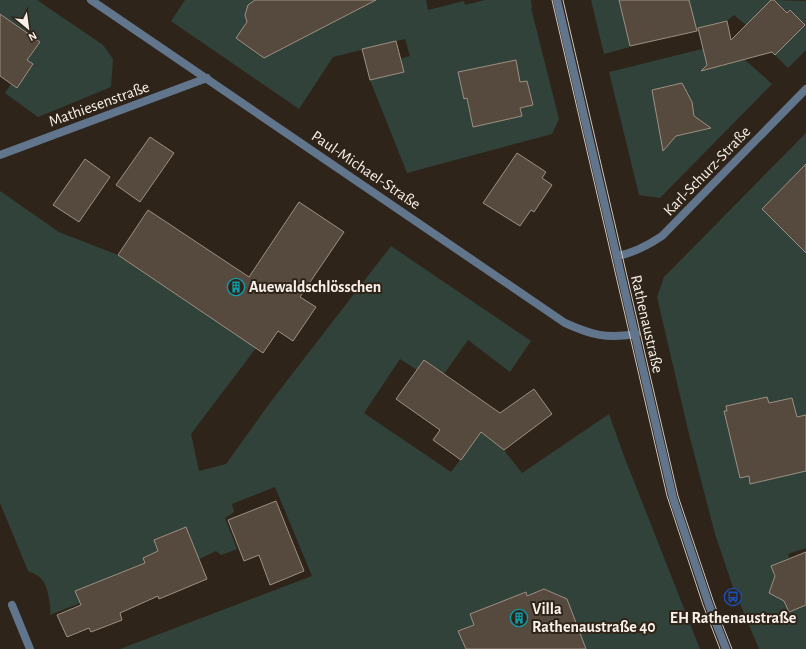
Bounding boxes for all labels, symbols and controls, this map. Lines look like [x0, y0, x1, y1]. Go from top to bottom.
north arrow [8, 8, 48, 48]
text: N [27, 30, 39, 43]
street label: Mathiesenstraße [47, 78, 151, 130]
street label: Karl-Schurz-Straße [660, 123, 754, 219]
street label: Paul-Michael-Straße [309, 128, 423, 212]
street label: Rathenaustraße [628, 273, 666, 375]
building icon: Auewaldschlösschen [226, 277, 246, 297]
place label: Auewaldschlösschen [249, 279, 381, 295]
bus stop icon: EH Rathenaustraße [723, 587, 743, 607]
place label: Villa Rathenaustraße 40 [532, 601, 656, 635]
building icon: Villa Rathenaustraße 40 [509, 608, 529, 628]
place label: EH Rathenaustraße [670, 610, 797, 626]

